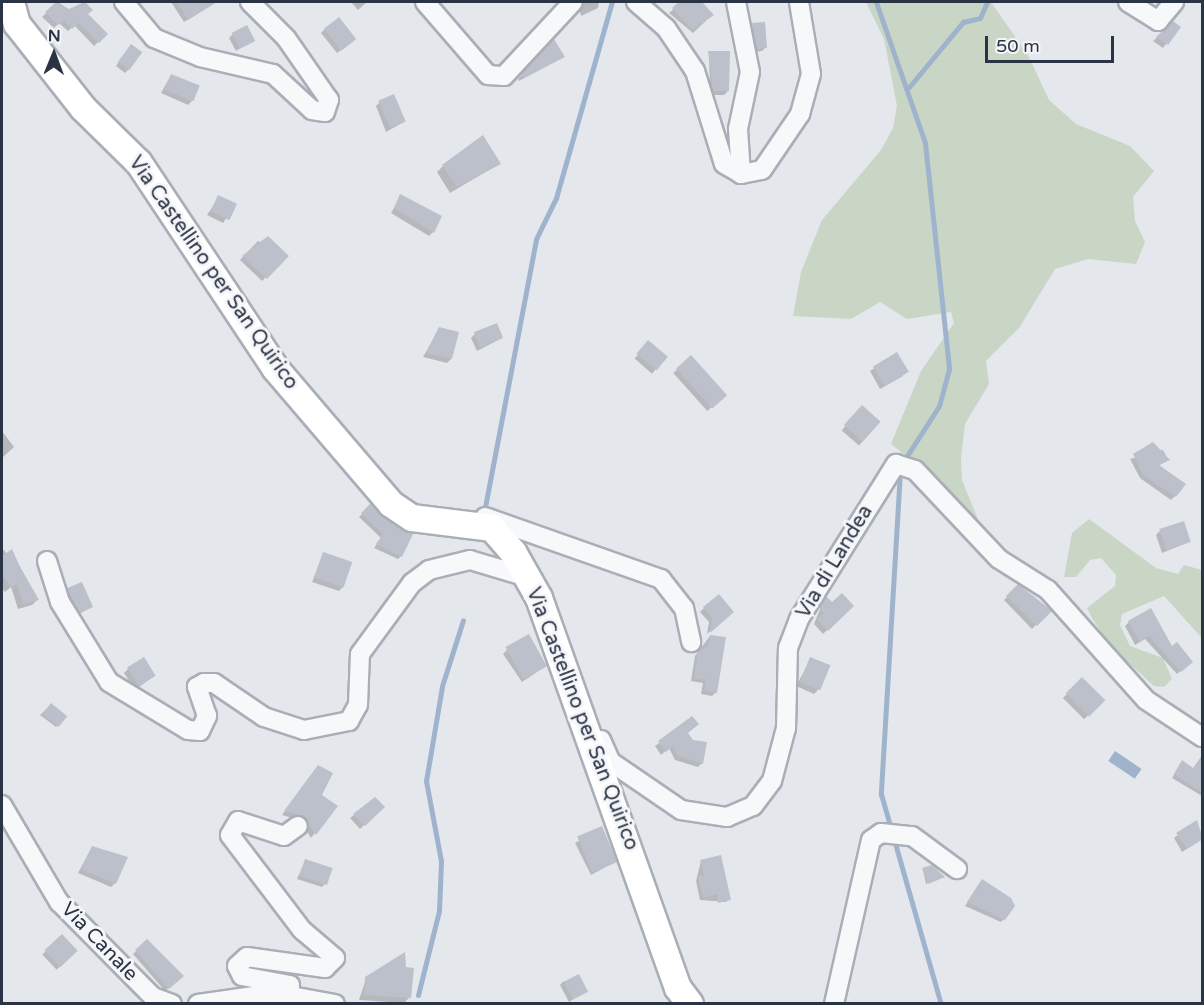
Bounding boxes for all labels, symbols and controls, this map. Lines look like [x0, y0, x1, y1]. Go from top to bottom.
north arrow [24, 24, 84, 84]
scale bar [988, 24, 1117, 62]
text: N [48, 26, 61, 46]
text: 50 m [996, 35, 1040, 57]
street label: Via Castellino per San Quirico [123, 152, 303, 394]
street label: Via di Landea [792, 501, 878, 623]
street label: Via Castellino per San Quirico [521, 584, 643, 854]
street label: Via Canale [56, 898, 142, 986]

